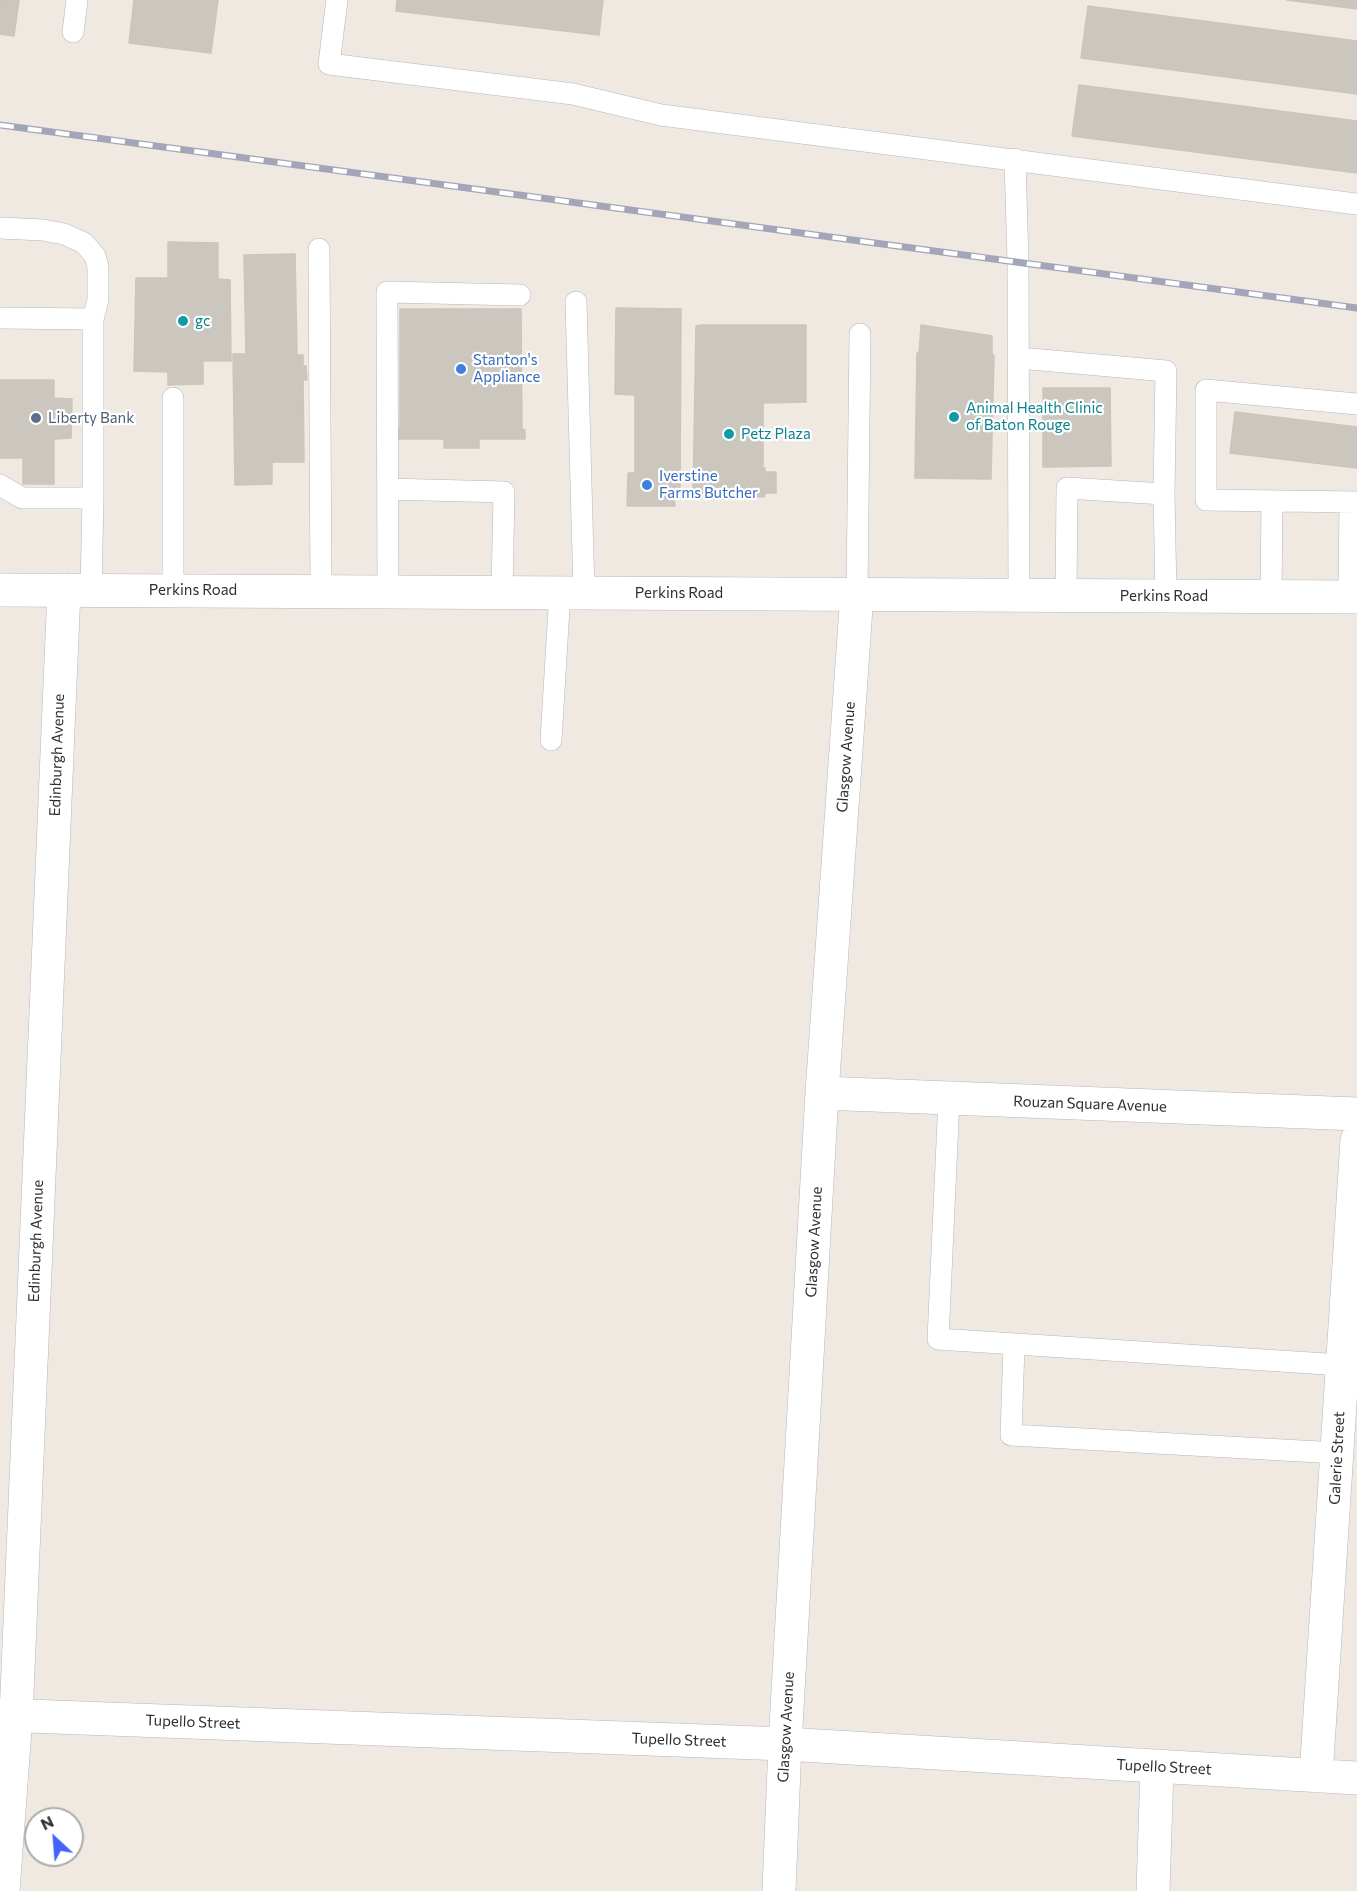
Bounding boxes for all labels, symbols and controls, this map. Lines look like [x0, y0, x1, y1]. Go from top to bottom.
place label: gc [195, 312, 210, 330]
marker: gc [176, 314, 190, 328]
place label: Stanton's Appliance [473, 351, 541, 386]
marker: Stanton's Appliance [454, 362, 468, 376]
place label: Animal Health Clinic of Baton Rouge [966, 399, 1103, 434]
place label: Liberty Bank [48, 409, 134, 427]
marker: Animal Health Clinic of Baton Rouge [947, 410, 961, 424]
marker: Liberty Bank [29, 411, 43, 425]
place label: Petz Plaza [741, 425, 811, 443]
marker: Petz Plaza [722, 427, 736, 441]
place label: Iverstine Farms Butcher [659, 467, 758, 502]
marker: Iverstine Farms Butcher [640, 478, 654, 492]
street label: Perkins Road [149, 581, 237, 599]
street label: Perkins Road [635, 584, 723, 602]
street label: Perkins Road [1120, 587, 1208, 605]
street label: Edinburgh Avenue [46, 693, 68, 817]
street label: Glasgow Avenue [833, 701, 859, 813]
street label: Rouzan Square Avenue [1013, 1092, 1167, 1116]
street label: Edinburgh Avenue [25, 1179, 47, 1303]
street label: Glasgow Avenue [802, 1186, 826, 1298]
street label: Galerie Street [1326, 1411, 1348, 1505]
street label: Glasgow Avenue [774, 1671, 798, 1783]
street label: Tupello Street [145, 1711, 241, 1733]
street label: Tupello Street [631, 1729, 727, 1751]
street label: Tupello Street [1116, 1756, 1212, 1778]
north arrow [24, 1807, 84, 1867]
text: N [37, 1811, 56, 1833]

